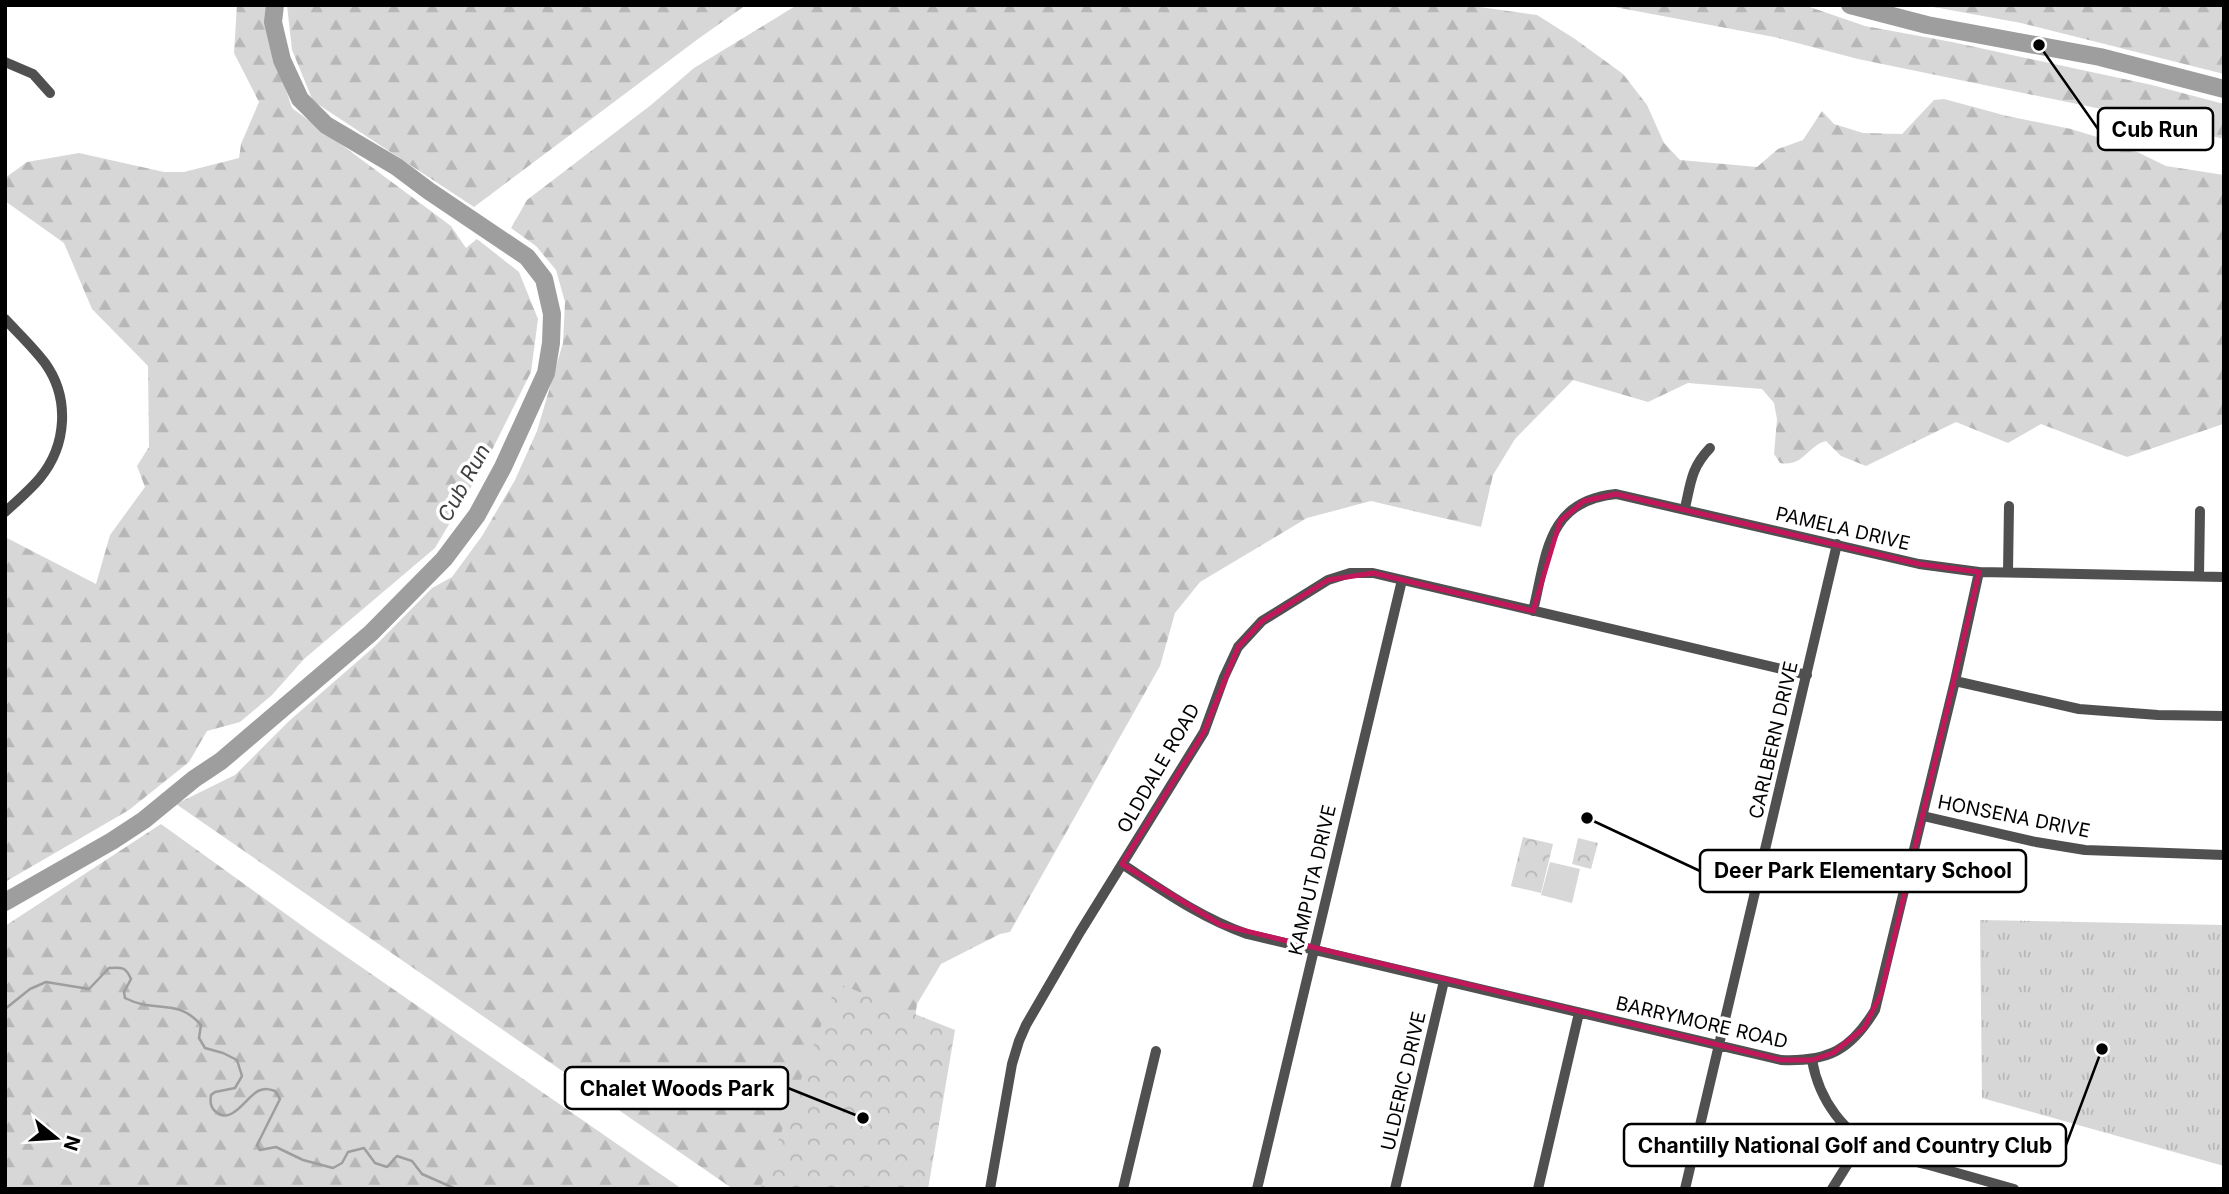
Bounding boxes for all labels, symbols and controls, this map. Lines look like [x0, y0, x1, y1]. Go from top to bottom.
callout: Cub Run [2098, 108, 2213, 150]
text: Cub Run [2112, 117, 2198, 142]
water label: Cub Run [432, 440, 495, 526]
street label: PAMELA DRIVE [1773, 502, 1912, 555]
street label: CARLBERN DRIVE [1744, 659, 1803, 821]
street label: OLDDALE ROAD [1112, 699, 1205, 837]
street label: HONSENA DRIVE [1936, 790, 2092, 843]
street label: KAMPUTA DRIVE [1284, 802, 1341, 958]
callout: Deer Park Elementary School [1700, 850, 2026, 892]
text: Deer Park Elementary School [1714, 858, 2012, 883]
street label: BARRYMORE ROAD [1614, 991, 1790, 1053]
street label: ULDERIC DRIVE [1376, 1009, 1431, 1153]
callout: Chalet Woods Park [565, 1067, 788, 1109]
text: Chalet Woods Park [580, 1076, 775, 1101]
north arrow [21, 1103, 91, 1173]
callout: Chantilly National Golf and Country Club [1624, 1124, 2066, 1166]
text: N [59, 1133, 85, 1154]
text: Chantilly National Golf and Country Club [1638, 1133, 2052, 1158]

